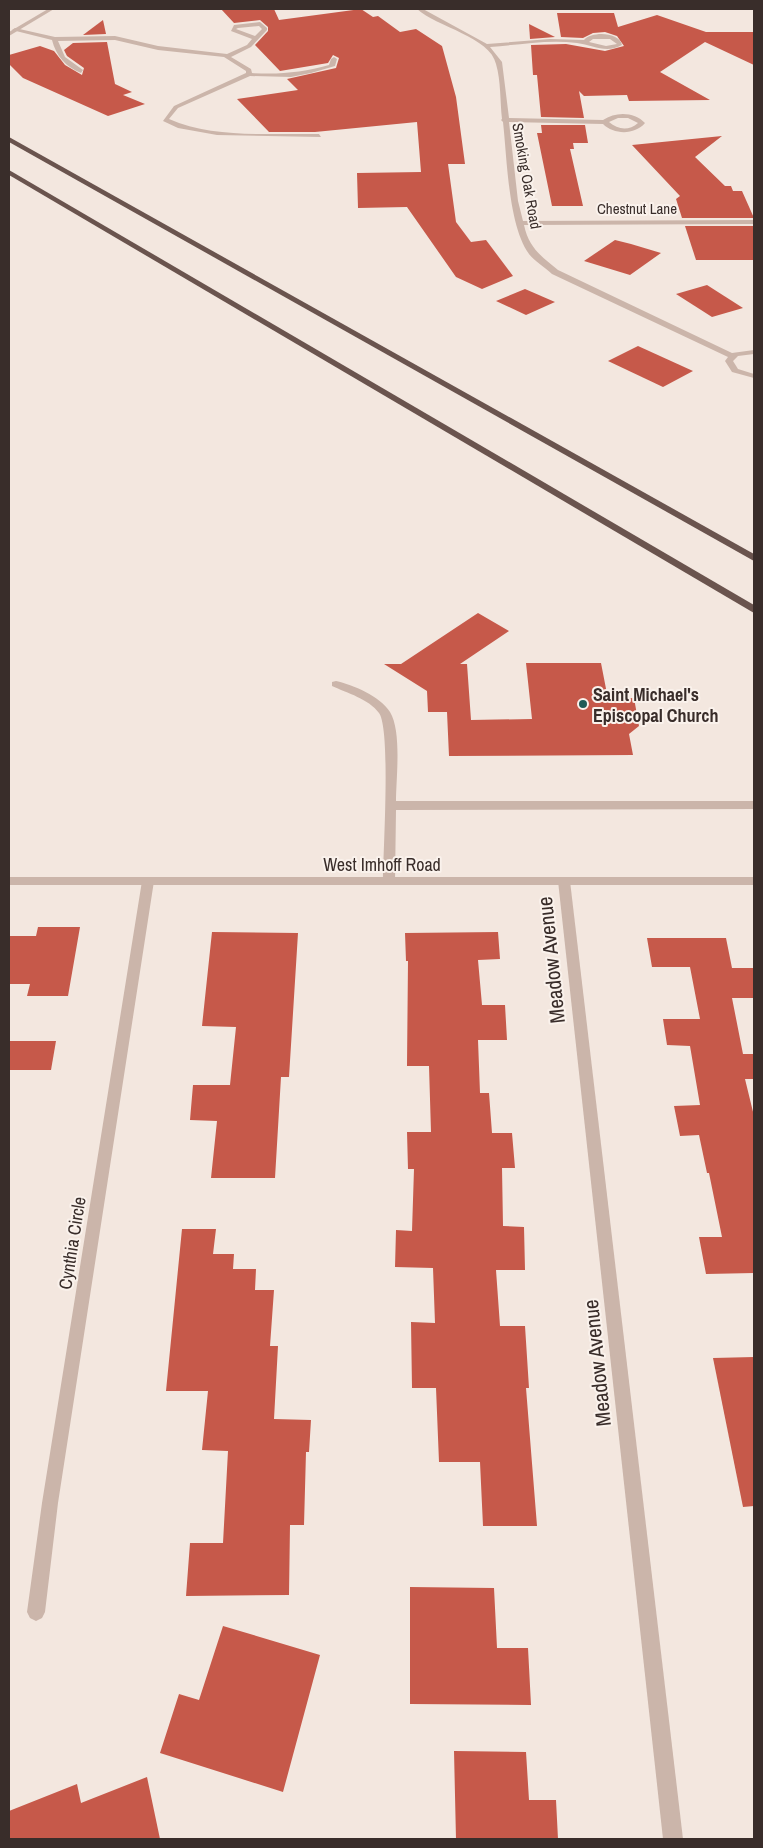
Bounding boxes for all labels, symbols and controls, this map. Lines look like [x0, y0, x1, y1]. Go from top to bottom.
street label: Smoking Oak Road [507, 121, 547, 231]
street label: Chestnut Lane [597, 198, 677, 219]
place label: Saint Michael's Episcopal Church [593, 682, 719, 728]
marker: Saint Michael's Episcopal Church [577, 698, 589, 710]
street label: West Imhoff Road [323, 852, 441, 877]
street label: Meadow Avenue [530, 895, 572, 1025]
street label: Cynthia Circle [52, 1195, 92, 1291]
street label: Meadow Avenue [576, 1298, 618, 1428]

